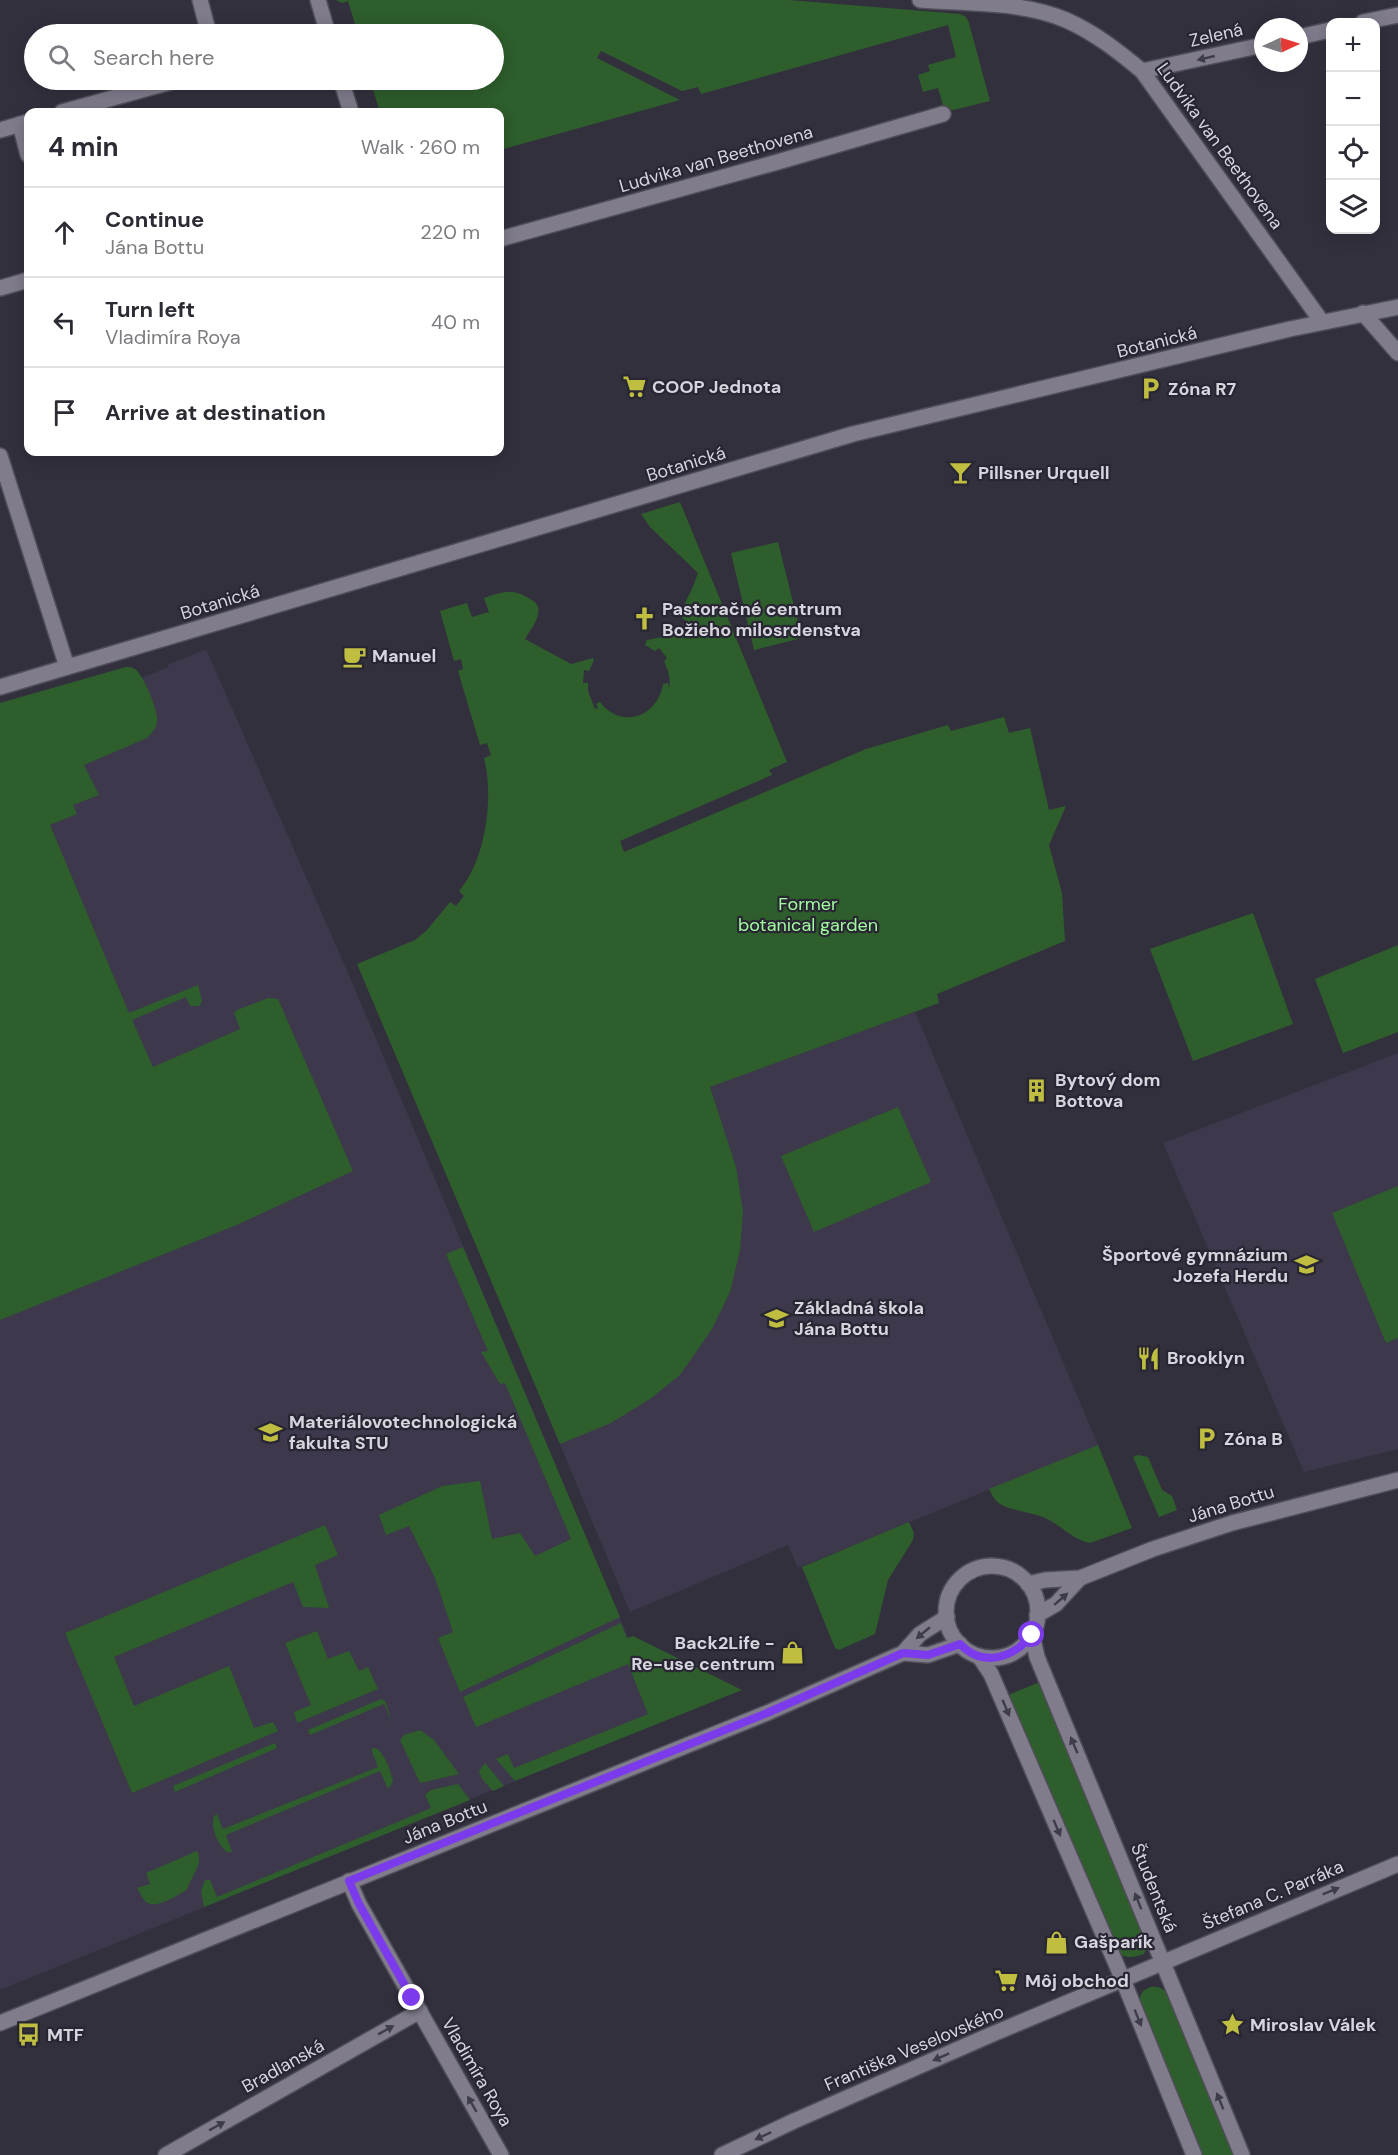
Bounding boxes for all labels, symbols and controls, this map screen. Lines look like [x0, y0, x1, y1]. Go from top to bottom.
street label: Zelená [1187, 17, 1245, 53]
north arrow [1254, 18, 1308, 72]
map controls [1326, 18, 1380, 234]
button: + [1326, 18, 1380, 72]
search box [24, 24, 504, 90]
icon: search [45, 41, 78, 74]
text: Search here [93, 43, 214, 72]
one-way arrow [1197, 53, 1215, 63]
street label: Ludvika van Beethovena [1151, 58, 1289, 234]
button: − [1326, 72, 1380, 126]
street label: Ludvika van Beethovena [616, 120, 816, 198]
button: locate [1326, 126, 1380, 180]
text: 4 min [48, 130, 119, 164]
text: Walk · 260 m [361, 134, 480, 160]
button: layers [1326, 180, 1380, 234]
text: Continue [105, 205, 204, 234]
icon: ahead [48, 216, 81, 249]
text: 220 m [420, 219, 480, 245]
text: Jána Bottu [105, 234, 204, 260]
text: Turn left [105, 295, 195, 324]
icon: left [48, 306, 81, 339]
text: 40 m [431, 309, 480, 335]
street label: Botanická [1114, 320, 1200, 364]
text: Vladimíra Roya [105, 324, 241, 350]
supermarket icon: COOP Jednota [621, 374, 647, 400]
place label: COOP Jednota [652, 375, 781, 399]
parking icon: Zóna R7 [1137, 376, 1163, 402]
place label: Zóna R7 [1168, 377, 1237, 401]
icon: arrive [48, 396, 81, 429]
text: Arrive at destination [105, 398, 326, 427]
street label: Botanická [643, 441, 729, 487]
bar icon: Pillsner Urquell [947, 460, 973, 486]
place label: Pillsner Urquell [978, 461, 1110, 485]
street label: Botanická [177, 579, 263, 625]
place label: Pastoračné centrum Božieho milosrdenstva [662, 597, 861, 642]
church icon: Pastoračné centrum Božieho milosrdenstva [631, 606, 657, 632]
cafe icon: Manuel [341, 643, 367, 669]
place label: Manuel [372, 644, 436, 668]
park label: Former botanical garden [738, 892, 878, 937]
place label: Bytový dom Bottova [1055, 1068, 1160, 1113]
building icon: Bytový dom Bottova [1024, 1077, 1050, 1103]
place label: Športové gymnázium Jozefa Herdu [1102, 1243, 1288, 1288]
school or university icon: Športové gymnázium Jozefa Herdu [1293, 1252, 1319, 1278]
place label: Základná škola Jána Bottu [794, 1296, 924, 1341]
school or university icon: Základná škola Jána Bottu [763, 1305, 789, 1331]
restaurant icon: Brooklyn [1136, 1345, 1162, 1371]
place label: Brooklyn [1167, 1346, 1245, 1370]
place label: Materiálovotechnologická fakulta STU [289, 1410, 517, 1455]
school or university icon: Materiálovotechnologická fakulta STU [258, 1419, 284, 1445]
parking icon: Zóna B [1193, 1426, 1219, 1452]
place label: Zóna B [1224, 1427, 1283, 1451]
street label: Jána Bottu [1185, 1479, 1277, 1529]
one-way arrow [1053, 1593, 1068, 1606]
route start [1018, 1621, 1044, 1647]
one-way arrow [915, 1626, 931, 1639]
place label: Back2Life - Re-use centrum [631, 1631, 775, 1676]
shop icon: Back2Life - Re-use centrum [780, 1640, 806, 1666]
one-way arrow [1001, 1700, 1010, 1717]
one-way arrow [1069, 1736, 1078, 1753]
street label: Jána Bottu [399, 1794, 491, 1850]
one-way arrow [1052, 1819, 1062, 1837]
street label: Študentská [1125, 1840, 1183, 1936]
street label: Štefana C. Parráka [1199, 1854, 1347, 1936]
one-way arrow [1322, 1886, 1340, 1895]
one-way arrow [1133, 1892, 1142, 1910]
shop icon: Gašparík [1043, 1929, 1069, 1955]
place label: Gašparík [1074, 1930, 1154, 1954]
supermarket icon: Môj obchod [994, 1968, 1020, 1994]
place label: Môj obchod [1025, 1969, 1129, 1993]
route end [398, 1984, 424, 2010]
street label: Františka Veselovského [821, 1999, 1007, 2097]
one-way arrow [1133, 2010, 1143, 2028]
place icon: Miroslav Válek [1219, 2012, 1245, 2038]
street label: Vladimíra Roya [436, 2013, 518, 2131]
place label: Miroslav Válek [1250, 2013, 1377, 2037]
bus stop icon: MTF [16, 2022, 42, 2048]
place label: MTF [47, 2023, 84, 2047]
one-way arrow [378, 2025, 395, 2035]
street label: Bradlanská [238, 2034, 328, 2098]
one-way arrow [932, 2052, 950, 2062]
one-way arrow [1215, 2092, 1224, 2110]
one-way arrow [467, 2096, 478, 2112]
one-way arrow [209, 2121, 226, 2131]
one-way arrow [755, 2131, 772, 2140]

